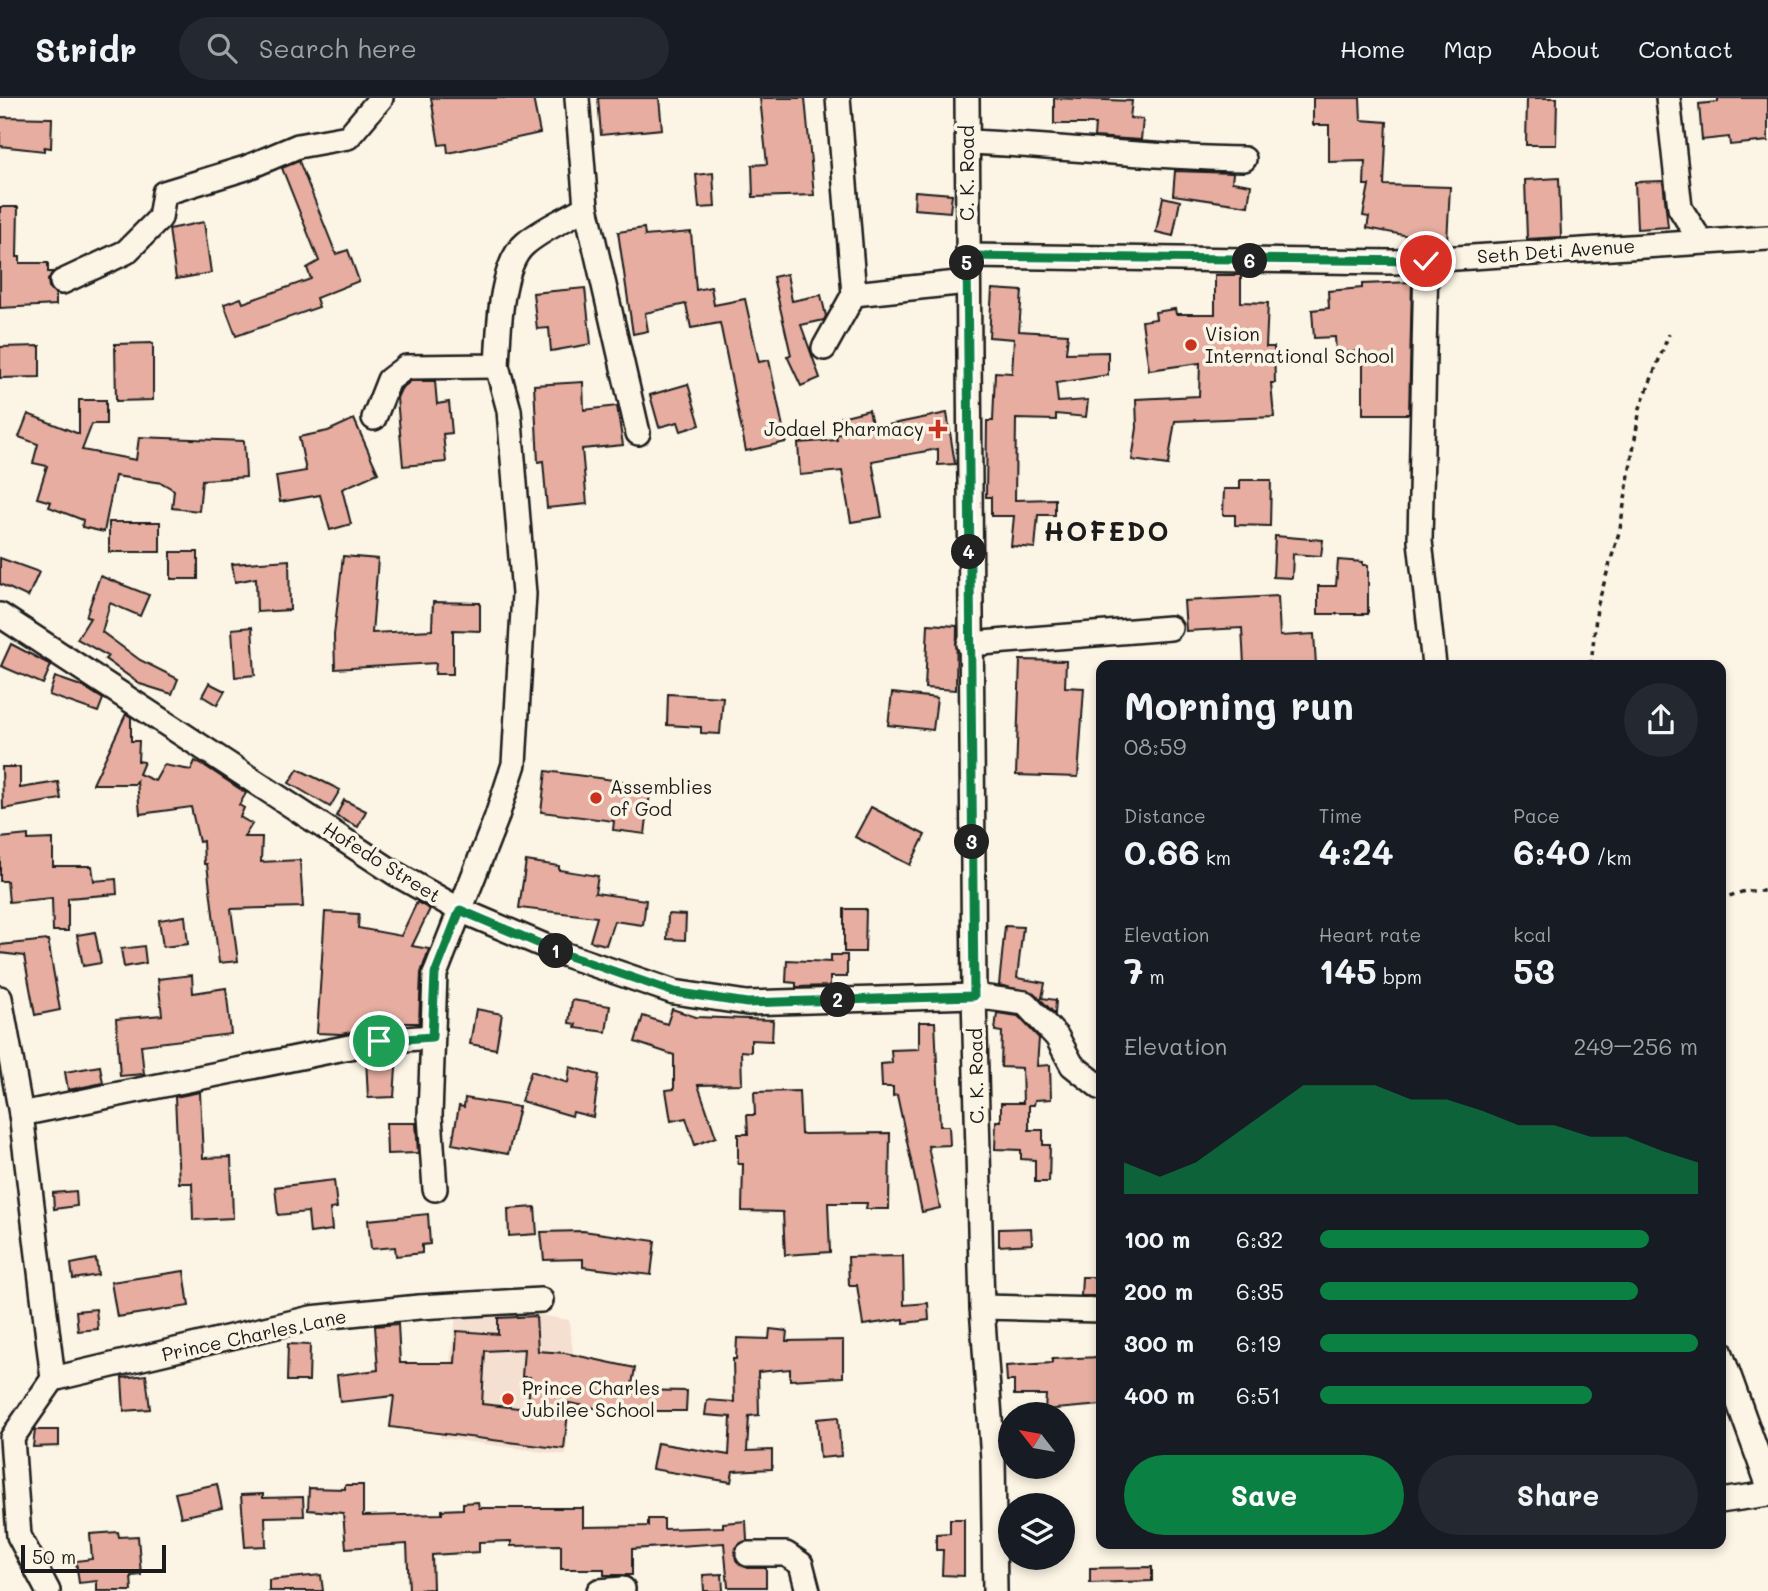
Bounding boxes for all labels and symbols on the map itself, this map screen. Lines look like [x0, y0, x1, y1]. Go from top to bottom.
street label: C. K. Road [954, 125, 979, 221]
pin [1396, 231, 1456, 291]
street label: Seth Deti Avenue [1476, 233, 1636, 268]
pin: 6 [1232, 244, 1268, 278]
pin: 5 [950, 246, 984, 280]
place label: Vision International School [1205, 321, 1394, 368]
marker: Vision International School [1183, 337, 1199, 353]
place label: Jodael Pharmacy [764, 416, 924, 441]
marker: Jodael Pharmacy [930, 421, 946, 437]
district label: HOFEDO [1043, 514, 1171, 548]
pin: 4 [951, 534, 986, 570]
place label: Assemblies of God [610, 774, 712, 821]
marker: Assemblies of God [588, 790, 604, 806]
street label: Hofedo Street [319, 816, 446, 908]
pin: 3 [954, 824, 990, 860]
pin: 1 [538, 934, 574, 968]
pin: 2 [820, 982, 856, 1018]
pin [349, 1011, 409, 1071]
street label: C. K. Road [962, 1028, 989, 1124]
street label: Prince Charles Lane [159, 1303, 349, 1366]
place label: Prince Charles Jubilee School [522, 1375, 660, 1422]
marker: Prince Charles Jubilee School [500, 1391, 516, 1407]
north arrow [998, 1402, 1074, 1479]
scale bar [21, 1542, 166, 1574]

